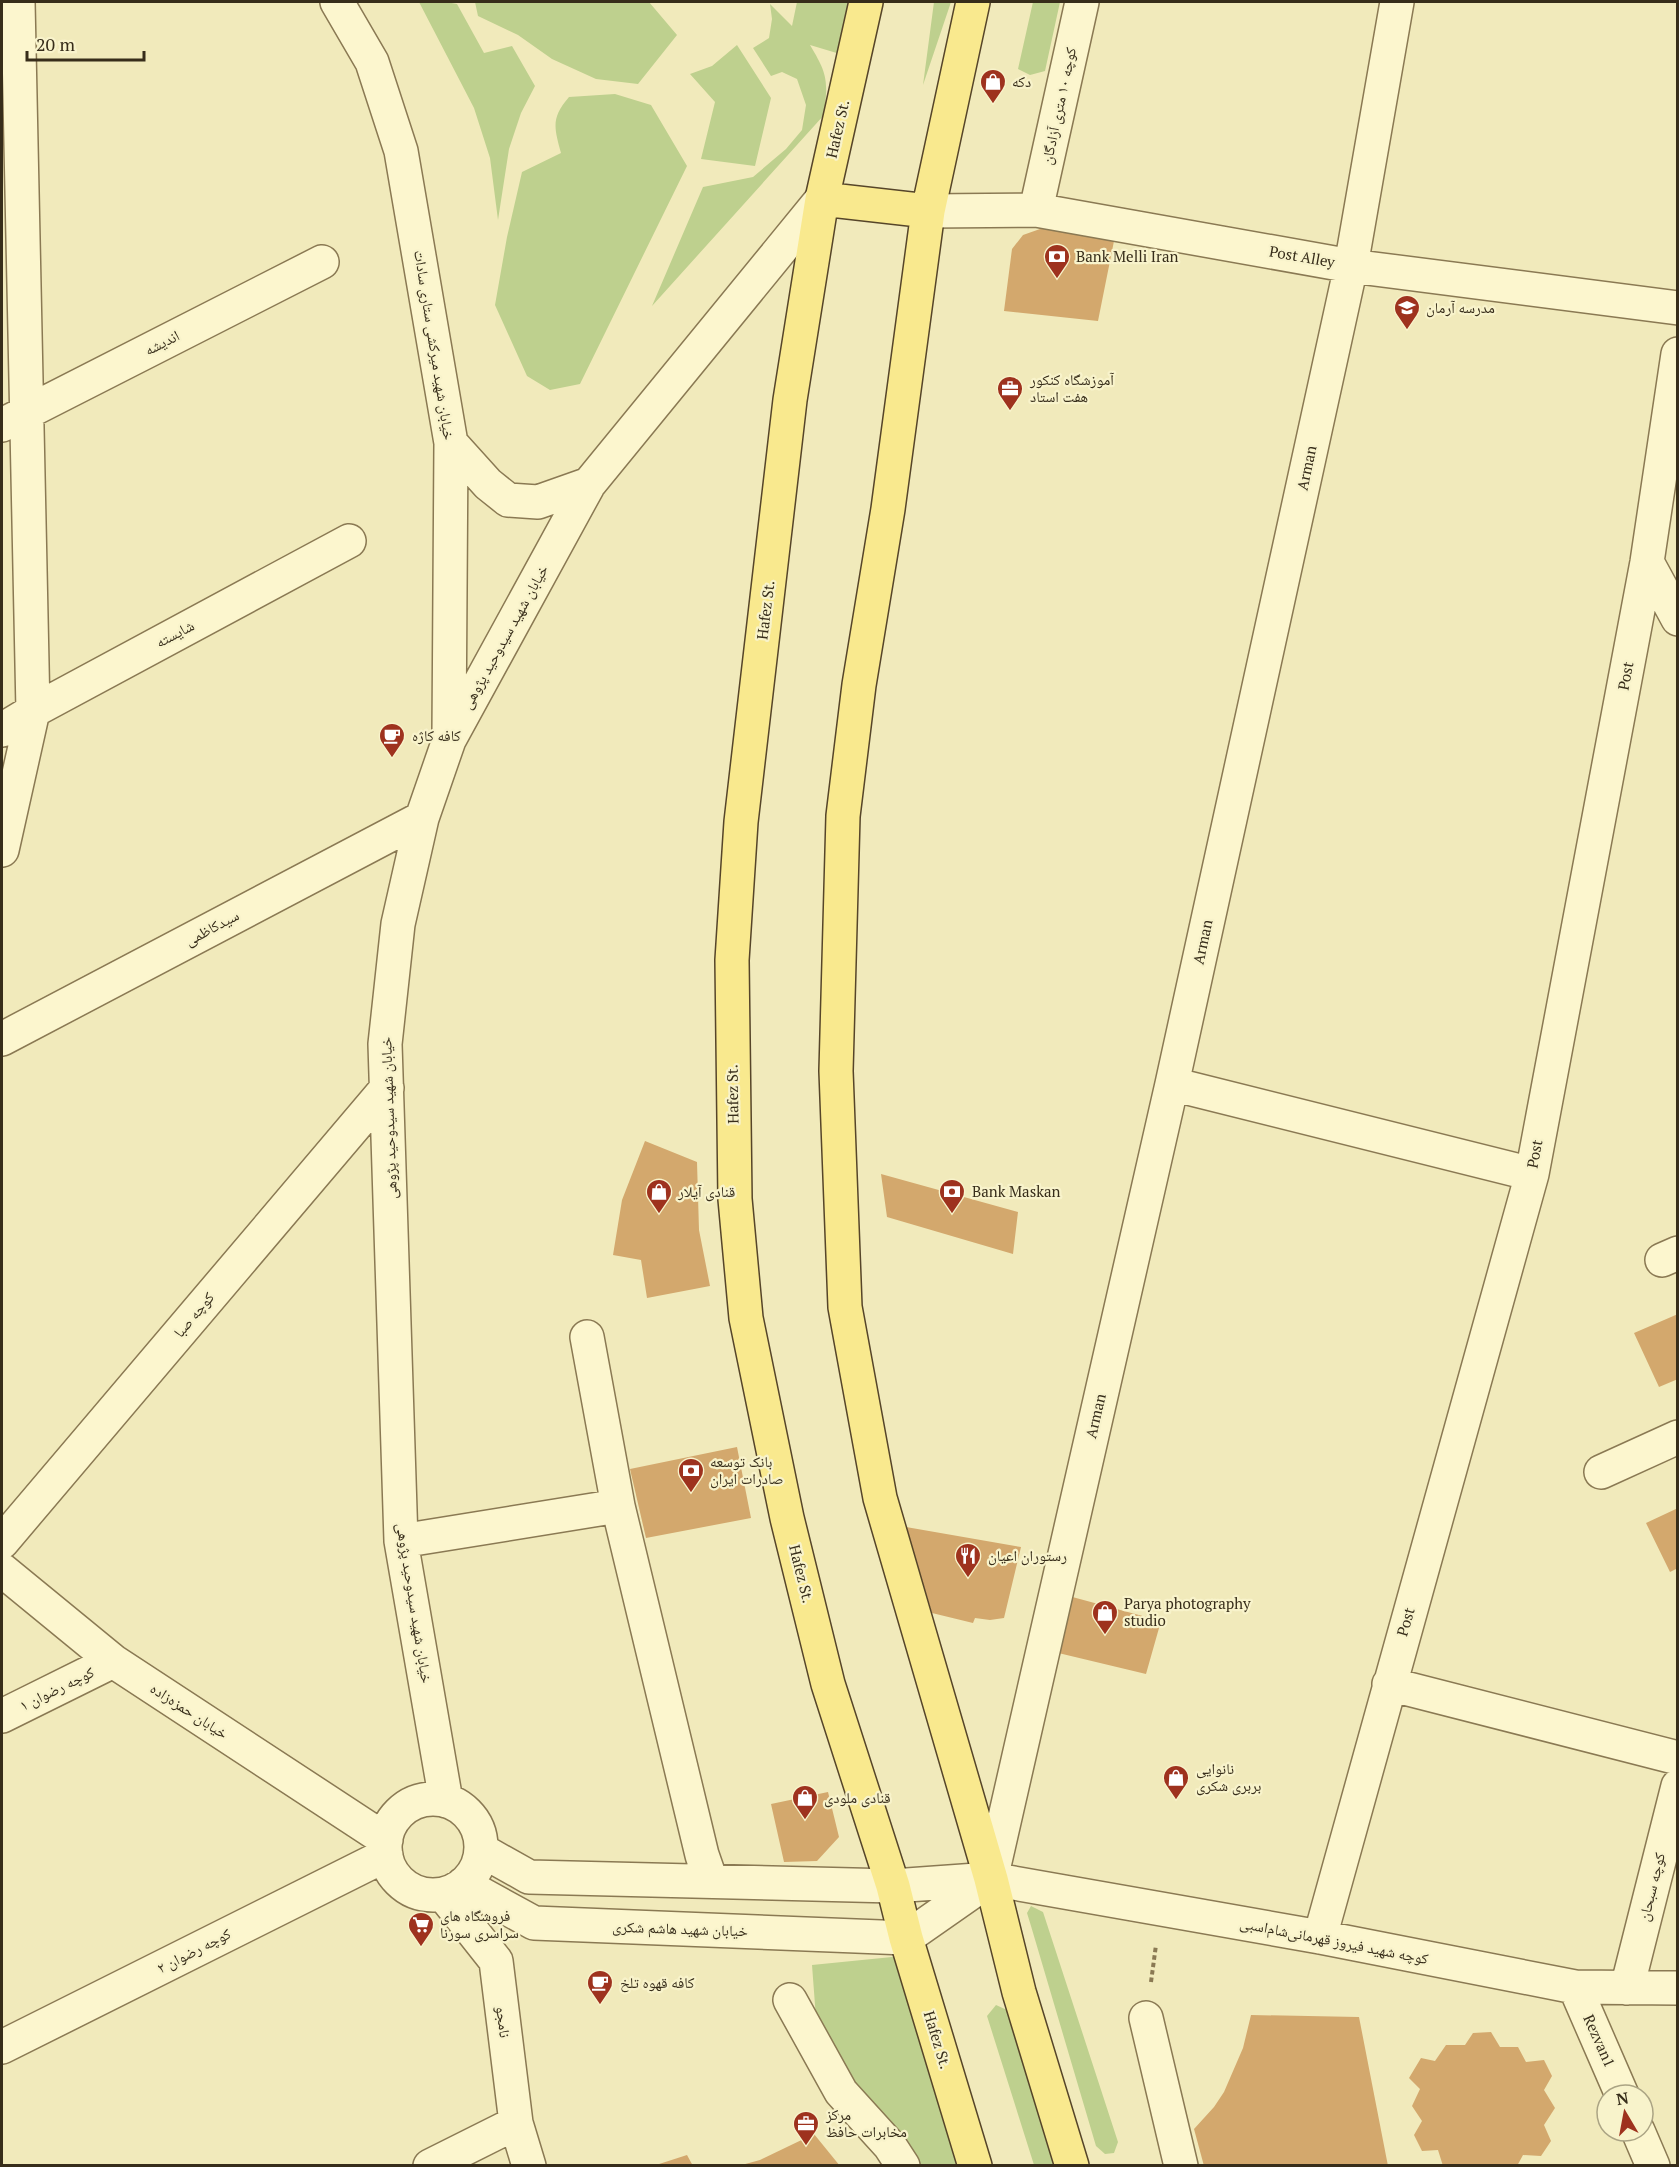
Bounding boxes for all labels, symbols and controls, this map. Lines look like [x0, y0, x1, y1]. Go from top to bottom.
scale bar [27, 24, 144, 62]
text: 20 m [36, 32, 76, 56]
street label: کوچه ۱۰ متری آزادگان [1036, 45, 1081, 167]
shop icon: دکه [978, 67, 1008, 105]
place label: دکه [1012, 71, 1031, 91]
street label: Hafez St. [821, 98, 853, 160]
street label: Post Alley [1268, 240, 1337, 272]
bank icon: Bank Melli Iran [1042, 242, 1072, 280]
place label: Bank Melli Iran [1076, 246, 1178, 266]
street label: خیابان شهید میرکشی ستاری سادات [409, 248, 460, 442]
school or university icon: مدرسه آرمان [1392, 293, 1422, 331]
place label: مدرسه آرمان [1426, 297, 1495, 318]
street label: اندیشه [141, 325, 182, 359]
place label: آموزشگاه کنکور هفت استاد [1029, 369, 1115, 406]
office icon: آموزشگاه کنکور هفت استاد [995, 374, 1025, 412]
street label: Arman [1292, 443, 1321, 492]
street label: خیابان شهید سیدوحید پژوهی [456, 560, 553, 713]
street label: Hafez St. [751, 579, 779, 641]
street label: شایسته [152, 615, 197, 652]
street label: Post [1612, 659, 1638, 692]
cafe icon: کافه کاژه [377, 721, 407, 759]
place label: کافه کاژه [412, 725, 461, 745]
street label: سیدکاظمی [181, 904, 243, 951]
street label: Arman [1188, 917, 1217, 966]
street label: خیابان شهید سیدوحید پژوهی [375, 1036, 402, 1199]
street label: Hafez St. [721, 1064, 743, 1124]
street label: Post [1521, 1137, 1547, 1170]
shop icon: قنادی آیلار [644, 1177, 674, 1215]
bank icon: Bank Maskan [937, 1177, 967, 1215]
place label: قنادی آیلار [677, 1181, 735, 1202]
place label: Bank Maskan [972, 1181, 1060, 1201]
street label: کوچه صبا [168, 1288, 218, 1341]
street label: Arman [1080, 1391, 1110, 1440]
place label: بانک توسعه صادرات ایران [710, 1451, 784, 1489]
bank icon: بانک توسعه صادرات ایران [676, 1456, 706, 1494]
street label: خیابان شهید سیدوحید پژوهی [391, 1521, 438, 1685]
restaurant icon: رستوران اعیان [953, 1541, 983, 1579]
street label: Hafez St. [785, 1542, 819, 1605]
place label: رستوران اعیان [988, 1545, 1067, 1566]
place label: Parya photography studio [1124, 1593, 1251, 1630]
shop icon: Parya photography studio [1090, 1598, 1120, 1636]
street label: Post [1391, 1605, 1419, 1638]
street label: کوچه رضوان ۱ [16, 1661, 98, 1716]
street label: خیابان حمزه‌زاده [146, 1678, 233, 1744]
place label: نانوایی بربری شکری [1196, 1758, 1261, 1796]
shop icon: نانوایی بربری شکری [1161, 1763, 1191, 1801]
shop icon: قنادی ملودی [790, 1783, 820, 1821]
place label: قنادی ملودی [824, 1787, 891, 1808]
street label: کوچه سبحان [1633, 1850, 1670, 1923]
place label: فروشگاه های سراسری سورنا [440, 1905, 519, 1943]
supermarket icon: فروشگاه های سراسری سورنا [406, 1910, 436, 1948]
street label: کوچه شهید فیروز قهرمانی‌شام‌اسبی [1238, 1912, 1430, 1969]
street label: خیابان شهید هاشم شکری [612, 1916, 749, 1941]
street label: کوچه رضوان ۲ [153, 1923, 234, 1978]
cafe icon: کافه قهوه تلخ [585, 1968, 615, 2006]
place label: کافه قهوه تلخ [620, 1972, 694, 1993]
street label: نامجو [492, 2005, 516, 2039]
street label: Hafez St. [920, 2008, 956, 2071]
street label: Rezvan1 [1579, 2011, 1620, 2070]
north arrow [1595, 2083, 1655, 2143]
text: N [1615, 2086, 1630, 2110]
place label: مرکز مخابرات حافظ [825, 2104, 907, 2141]
office icon: مرکز مخابرات حافظ [791, 2109, 821, 2147]

